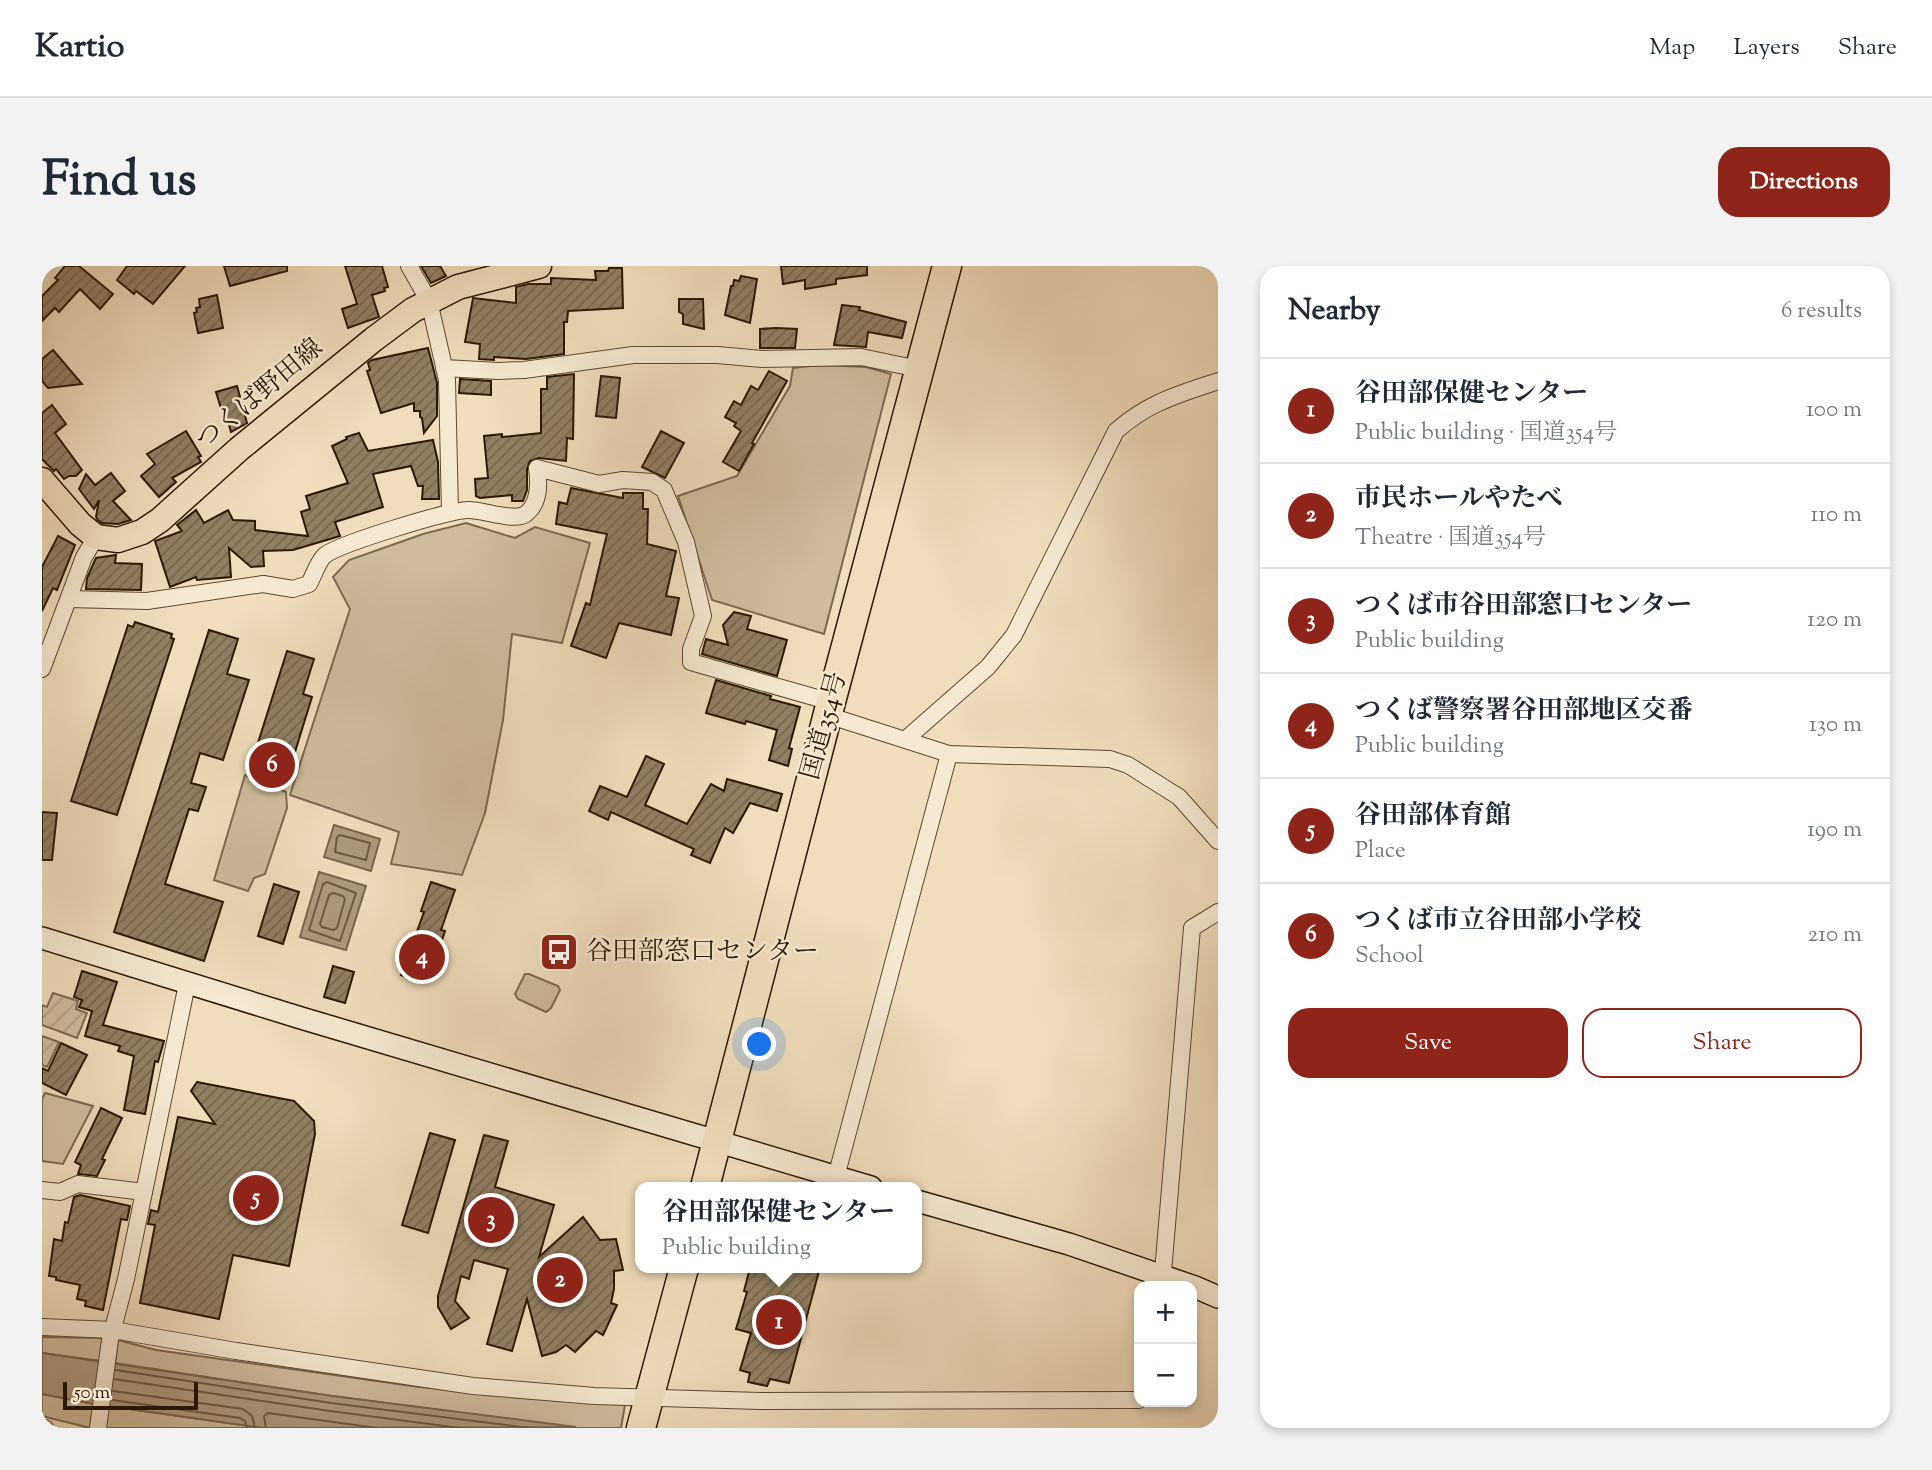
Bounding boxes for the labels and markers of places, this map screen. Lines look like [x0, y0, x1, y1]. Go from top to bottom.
pin: 6 [249, 739, 295, 791]
pin: 4 [399, 931, 445, 983]
bus stop icon: 谷田部窓口センター [538, 931, 580, 973]
place label: 谷田部窓口センター [586, 934, 819, 971]
pin: 5 [233, 1172, 279, 1224]
pin: 3 [468, 1194, 514, 1246]
pin: 2 [537, 1254, 583, 1306]
pin: 1 [756, 1296, 802, 1348]

